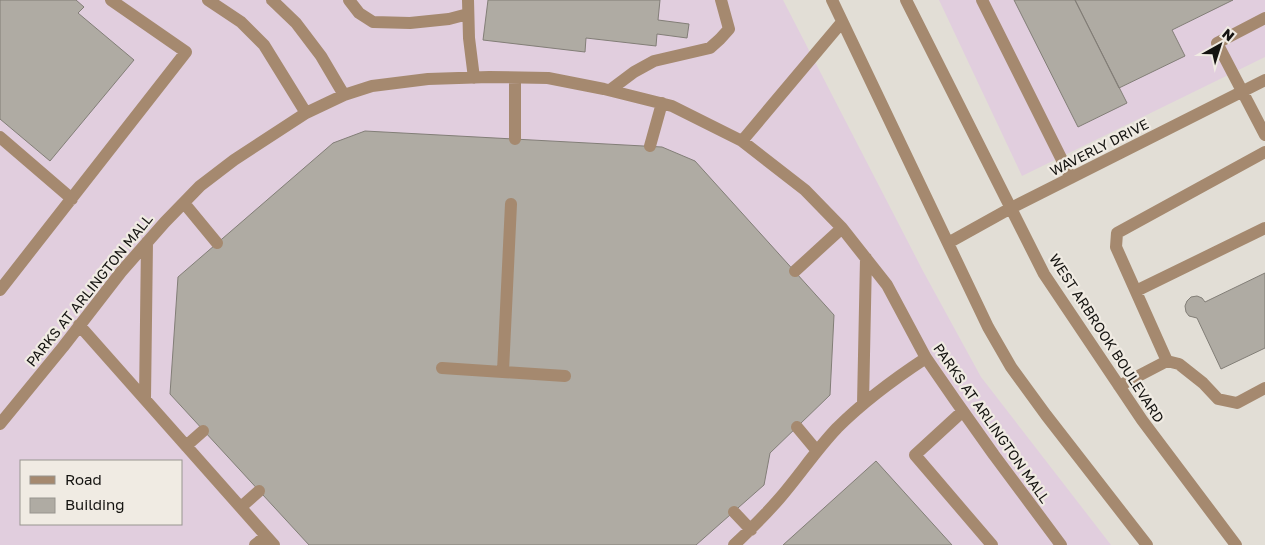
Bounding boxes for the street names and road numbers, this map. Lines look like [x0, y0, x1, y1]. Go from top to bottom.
street label: WAVERLY DRIVE [1047, 115, 1151, 179]
street label: PARKS AT ARLINGTON MALL [22, 210, 156, 370]
street label: WEST ARBROOK BOULEVARD [1046, 250, 1168, 426]
street label: PARKS AT ARLINGTON MALL [930, 340, 1054, 506]

